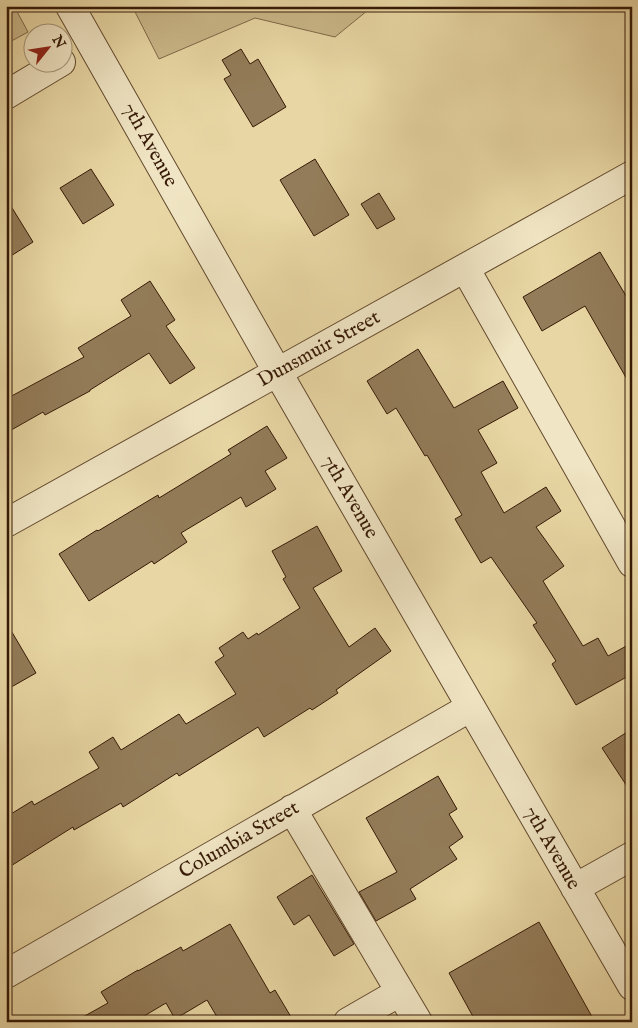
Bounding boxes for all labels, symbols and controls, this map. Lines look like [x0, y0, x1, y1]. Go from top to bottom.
north arrow [22, 22, 72, 72]
text: N [47, 31, 69, 52]
street label: 7th Avenue [117, 99, 183, 191]
street label: Dunsmuir Street [253, 305, 385, 393]
street label: 7th Avenue [316, 451, 384, 543]
street label: Columbia Street [174, 795, 304, 885]
street label: 7th Avenue [518, 802, 586, 894]

